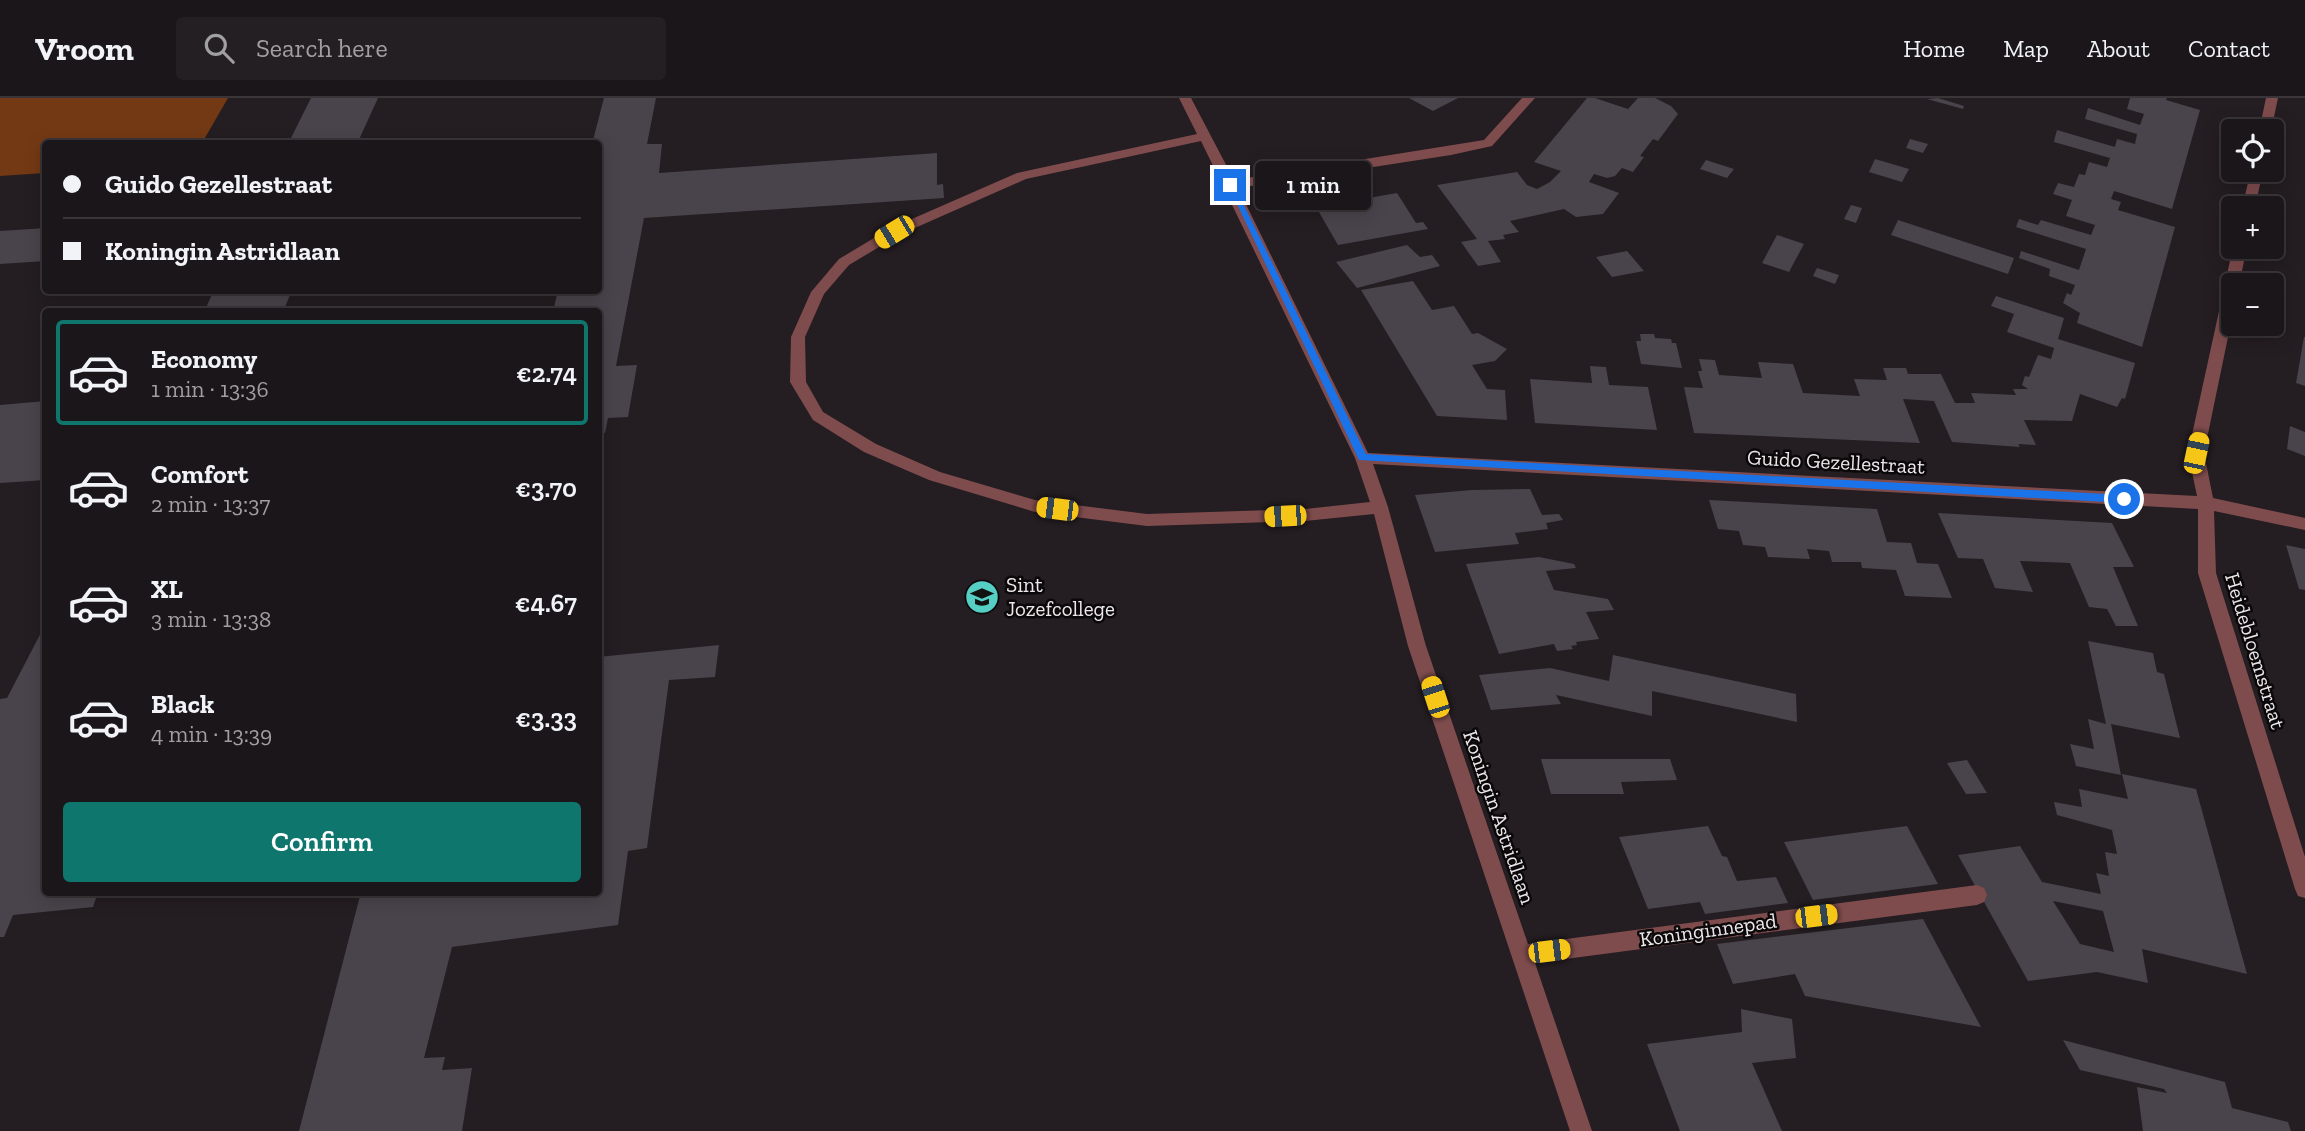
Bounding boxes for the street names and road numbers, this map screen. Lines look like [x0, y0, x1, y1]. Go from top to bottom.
street label: Guido Gezellestraat [1746, 444, 1926, 479]
street label: Heidebloemstraat [2220, 570, 2291, 732]
street label: Koningin Astridlaan [1458, 727, 1541, 907]
street label: Koninginnepad [1638, 907, 1779, 952]

